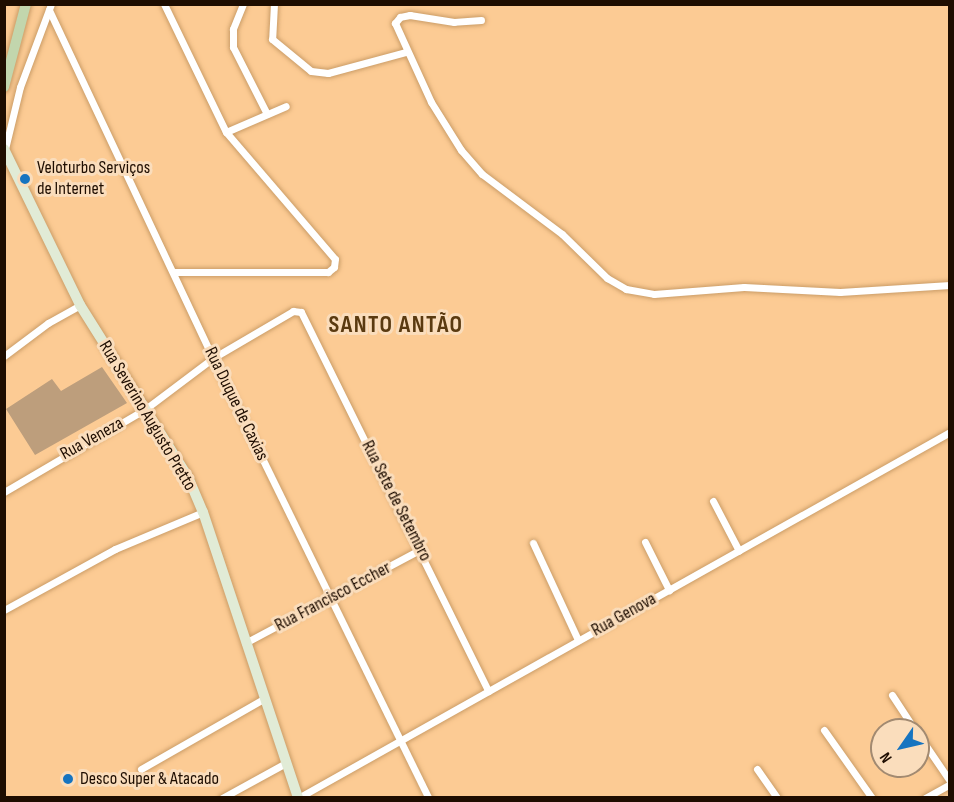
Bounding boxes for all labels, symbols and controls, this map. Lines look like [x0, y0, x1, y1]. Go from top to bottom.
place label: Veloturbo Serviços de Internet [37, 158, 150, 201]
marker: Veloturbo Serviços de Internet [18, 172, 32, 186]
district label: SANTO ANTÃO [328, 311, 464, 339]
street label: Rua Severino Augusto Pretto [94, 337, 200, 495]
street label: Rua Duque de Caxias [199, 344, 273, 464]
street label: Rua Veneza [57, 413, 127, 465]
street label: Rua Sete de Setembro [356, 437, 436, 565]
street label: Rua Francisco Eccher [271, 557, 395, 637]
street label: Rua Genova [588, 588, 660, 642]
north arrow [870, 718, 930, 778]
text: N [876, 748, 897, 766]
place label: Desco Super & Atacado [80, 768, 219, 790]
marker: Desco Super & Atacado [61, 772, 75, 786]

